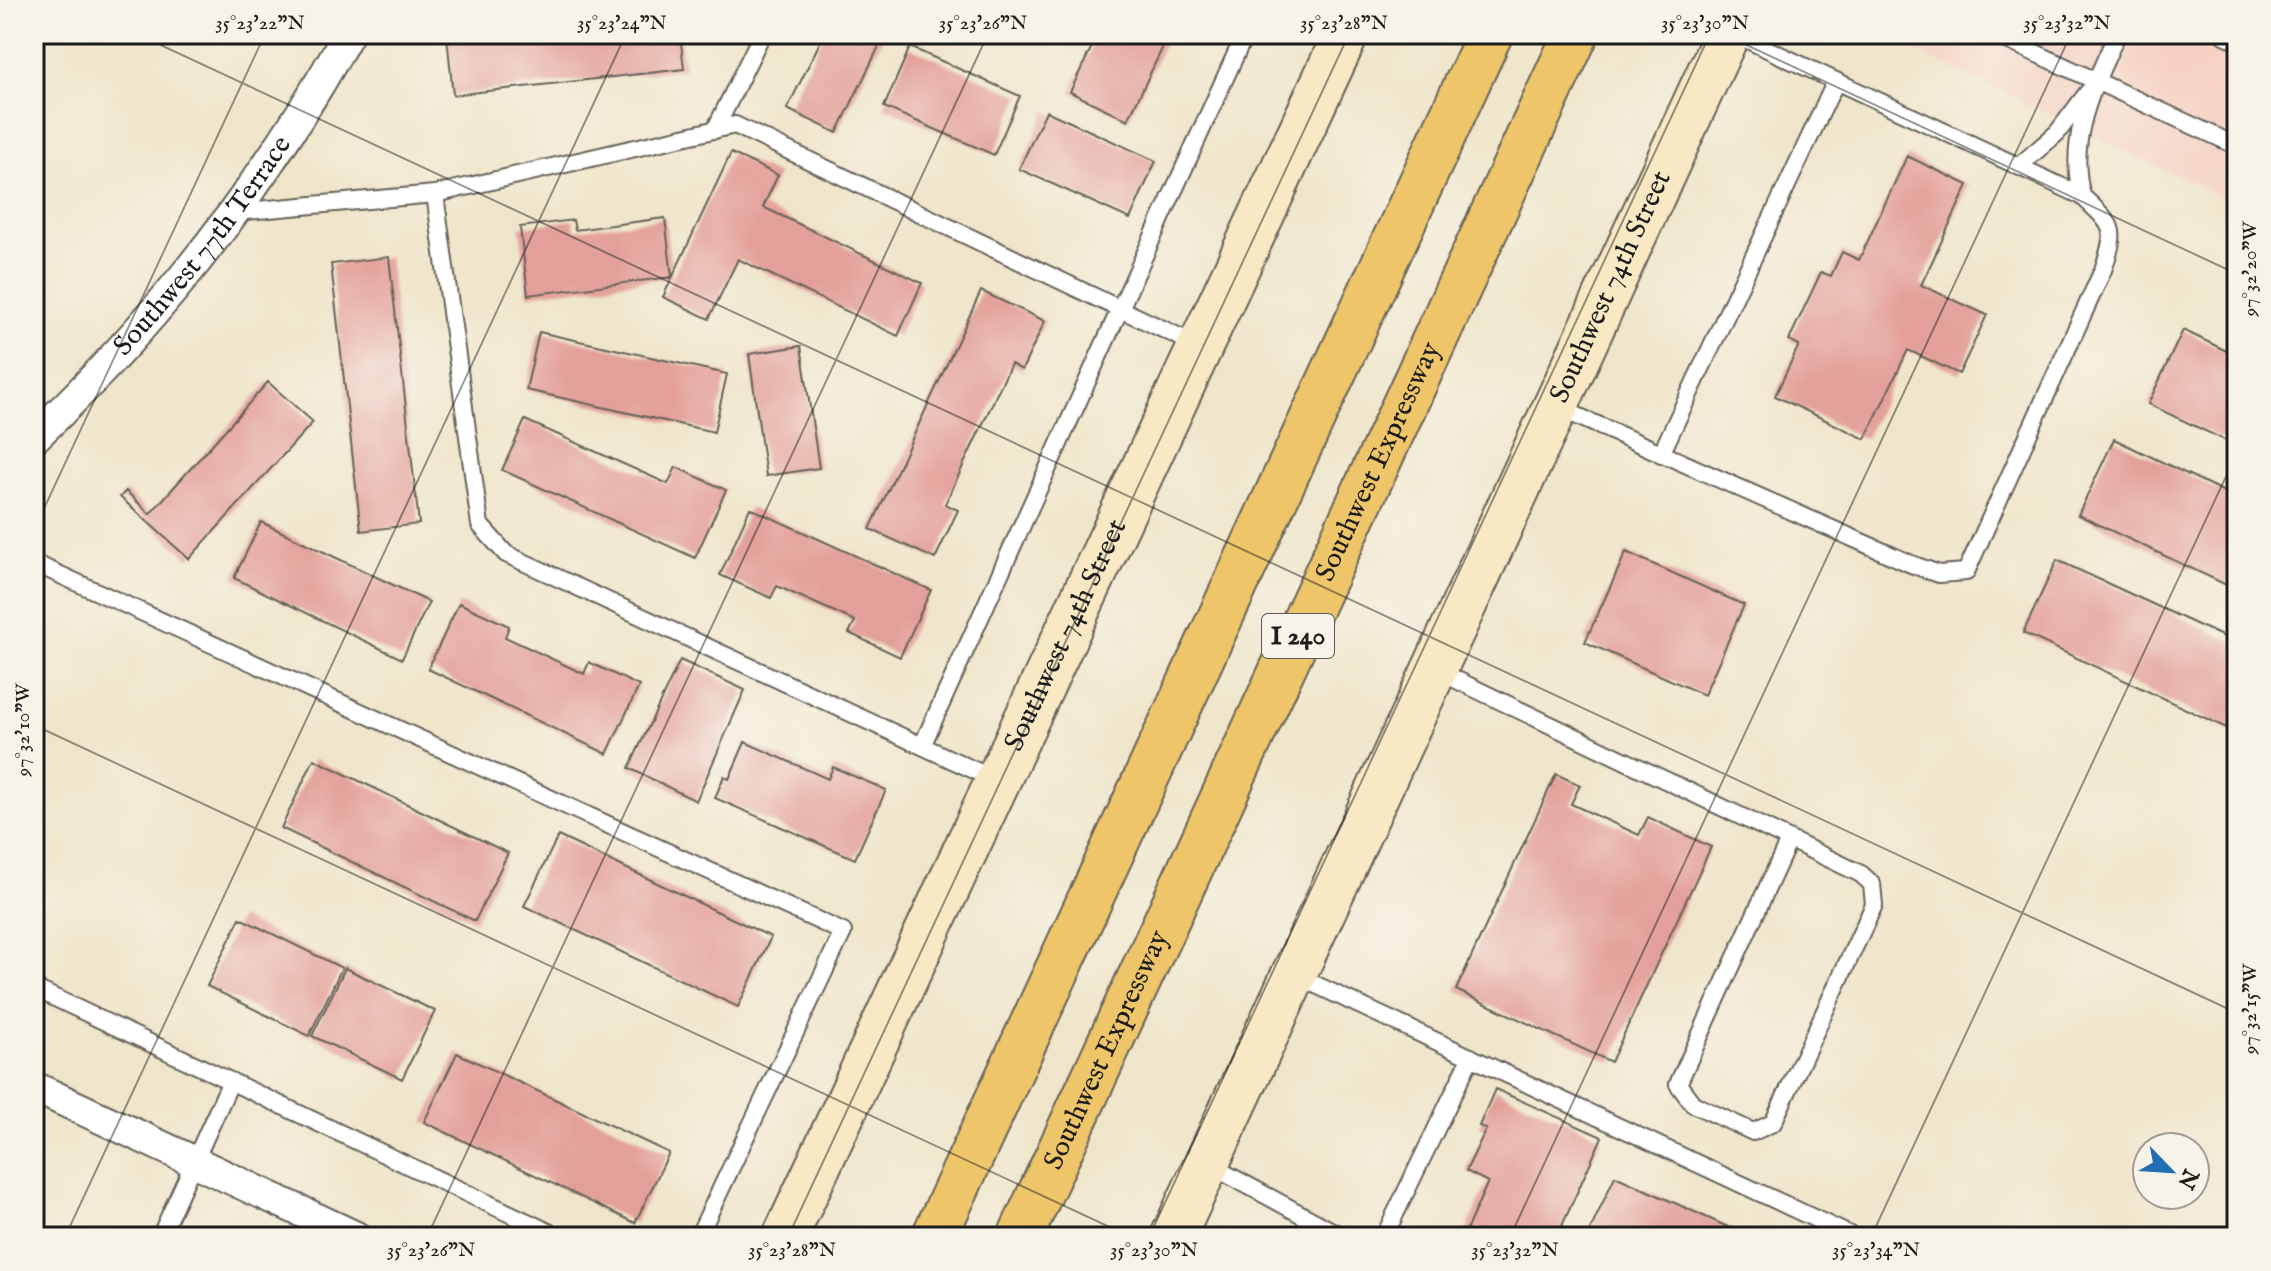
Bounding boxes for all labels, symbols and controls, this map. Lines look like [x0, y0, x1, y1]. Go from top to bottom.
text: 35°23'22"N [215, 11, 305, 36]
text: 35°23'24"N [577, 11, 667, 36]
text: 35°23'26"N [939, 11, 1027, 36]
text: 35°23'28"N [1300, 11, 1388, 36]
text: 35°23'30"N [1661, 11, 1749, 36]
text: 35°23'32"N [2023, 11, 2111, 36]
street label: Southwest 77th Terrace [106, 129, 299, 363]
street label: Southwest 74th Street [1542, 165, 1679, 409]
text: 97°32'20"W [2238, 221, 2263, 318]
street label: Southwest Expressway [1308, 336, 1449, 587]
street label: Southwest 74th Street [997, 513, 1135, 757]
road number: I 240 [1262, 614, 1334, 658]
text: 97°32'10"W [11, 683, 36, 777]
street label: Southwest Expressway [1036, 925, 1177, 1175]
text: 97°32'15"W [2238, 963, 2263, 1055]
north arrow [2131, 1131, 2211, 1211]
text: N [2171, 1163, 2204, 1193]
text: 35°23'26"N [387, 1238, 475, 1263]
text: 35°23'28"N [748, 1238, 836, 1263]
text: 35°23'30"N [1110, 1238, 1198, 1263]
text: 35°23'32"N [1471, 1238, 1559, 1263]
text: 35°23'34"N [1832, 1238, 1920, 1263]

